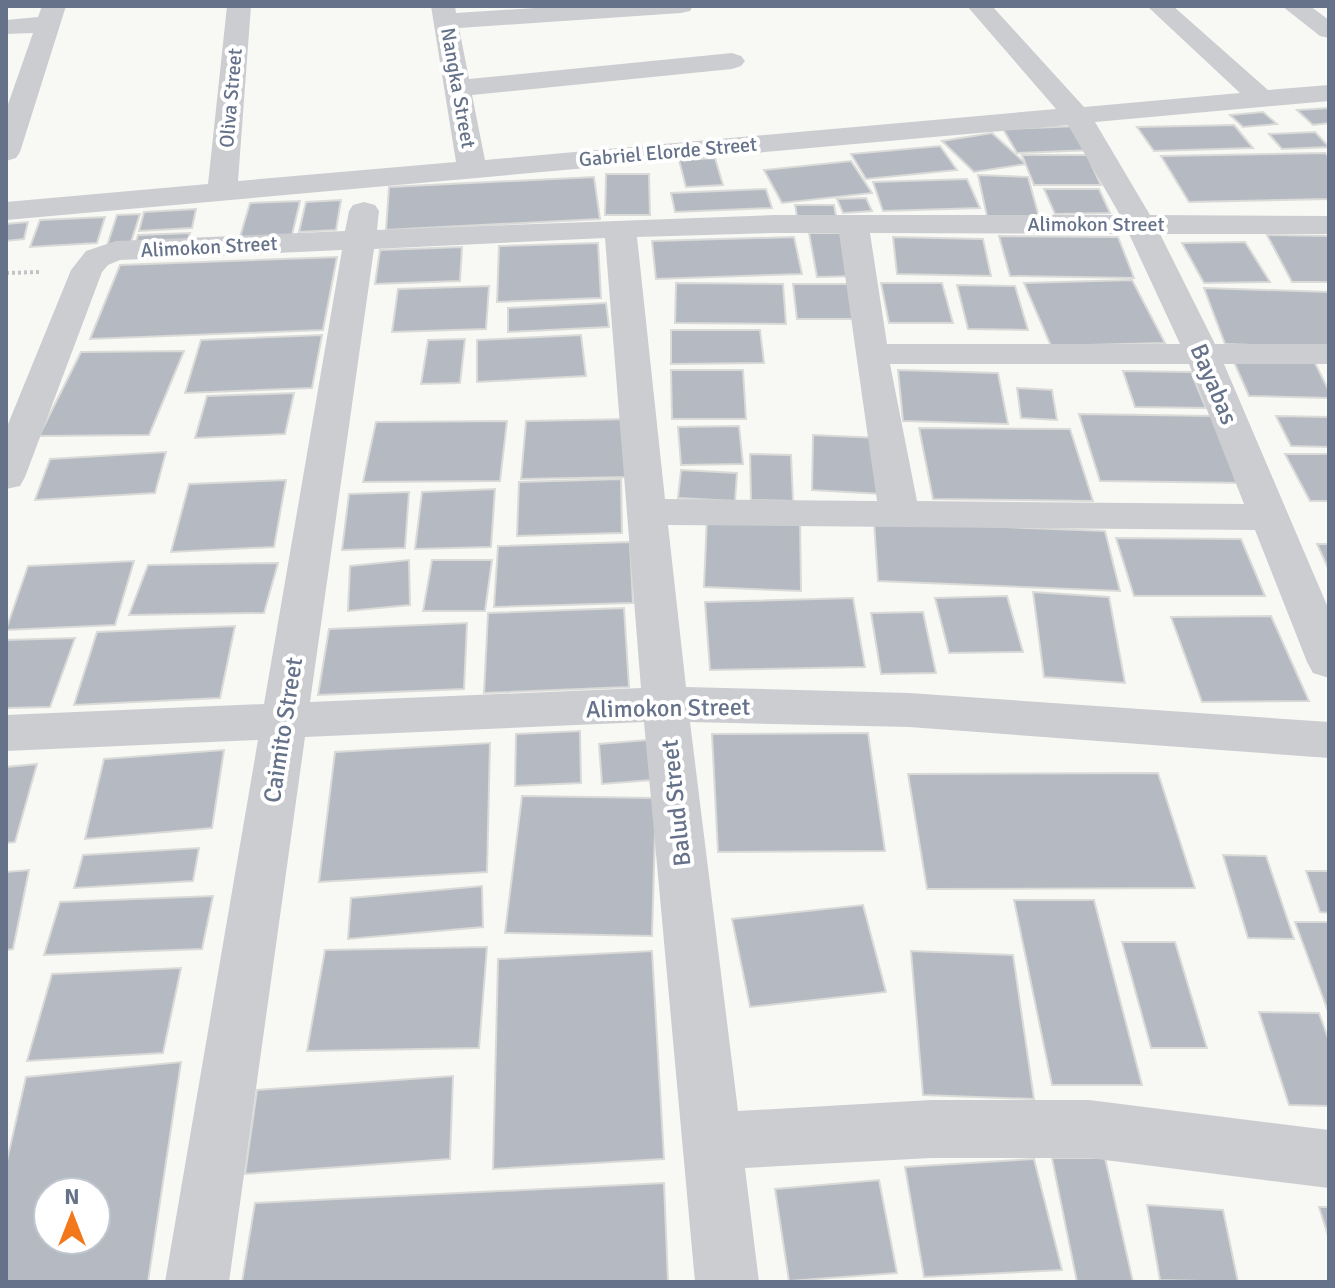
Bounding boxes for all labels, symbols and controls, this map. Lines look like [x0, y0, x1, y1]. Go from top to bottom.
street label: Nangka Street [435, 26, 481, 150]
street label: Oliva Street [214, 47, 248, 149]
street label: Gabriel Elorde Street [578, 132, 758, 172]
street label: Alimokon Street [1027, 212, 1165, 237]
street label: Alimokon Street [140, 231, 278, 263]
street label: Bayabas [1184, 339, 1244, 429]
street label: Caimito Street [257, 655, 309, 805]
street label: Alimokon Street [586, 692, 750, 724]
street label: Balud Street [654, 738, 698, 868]
north arrow [32, 1176, 112, 1256]
text: N [64, 1183, 80, 1210]

